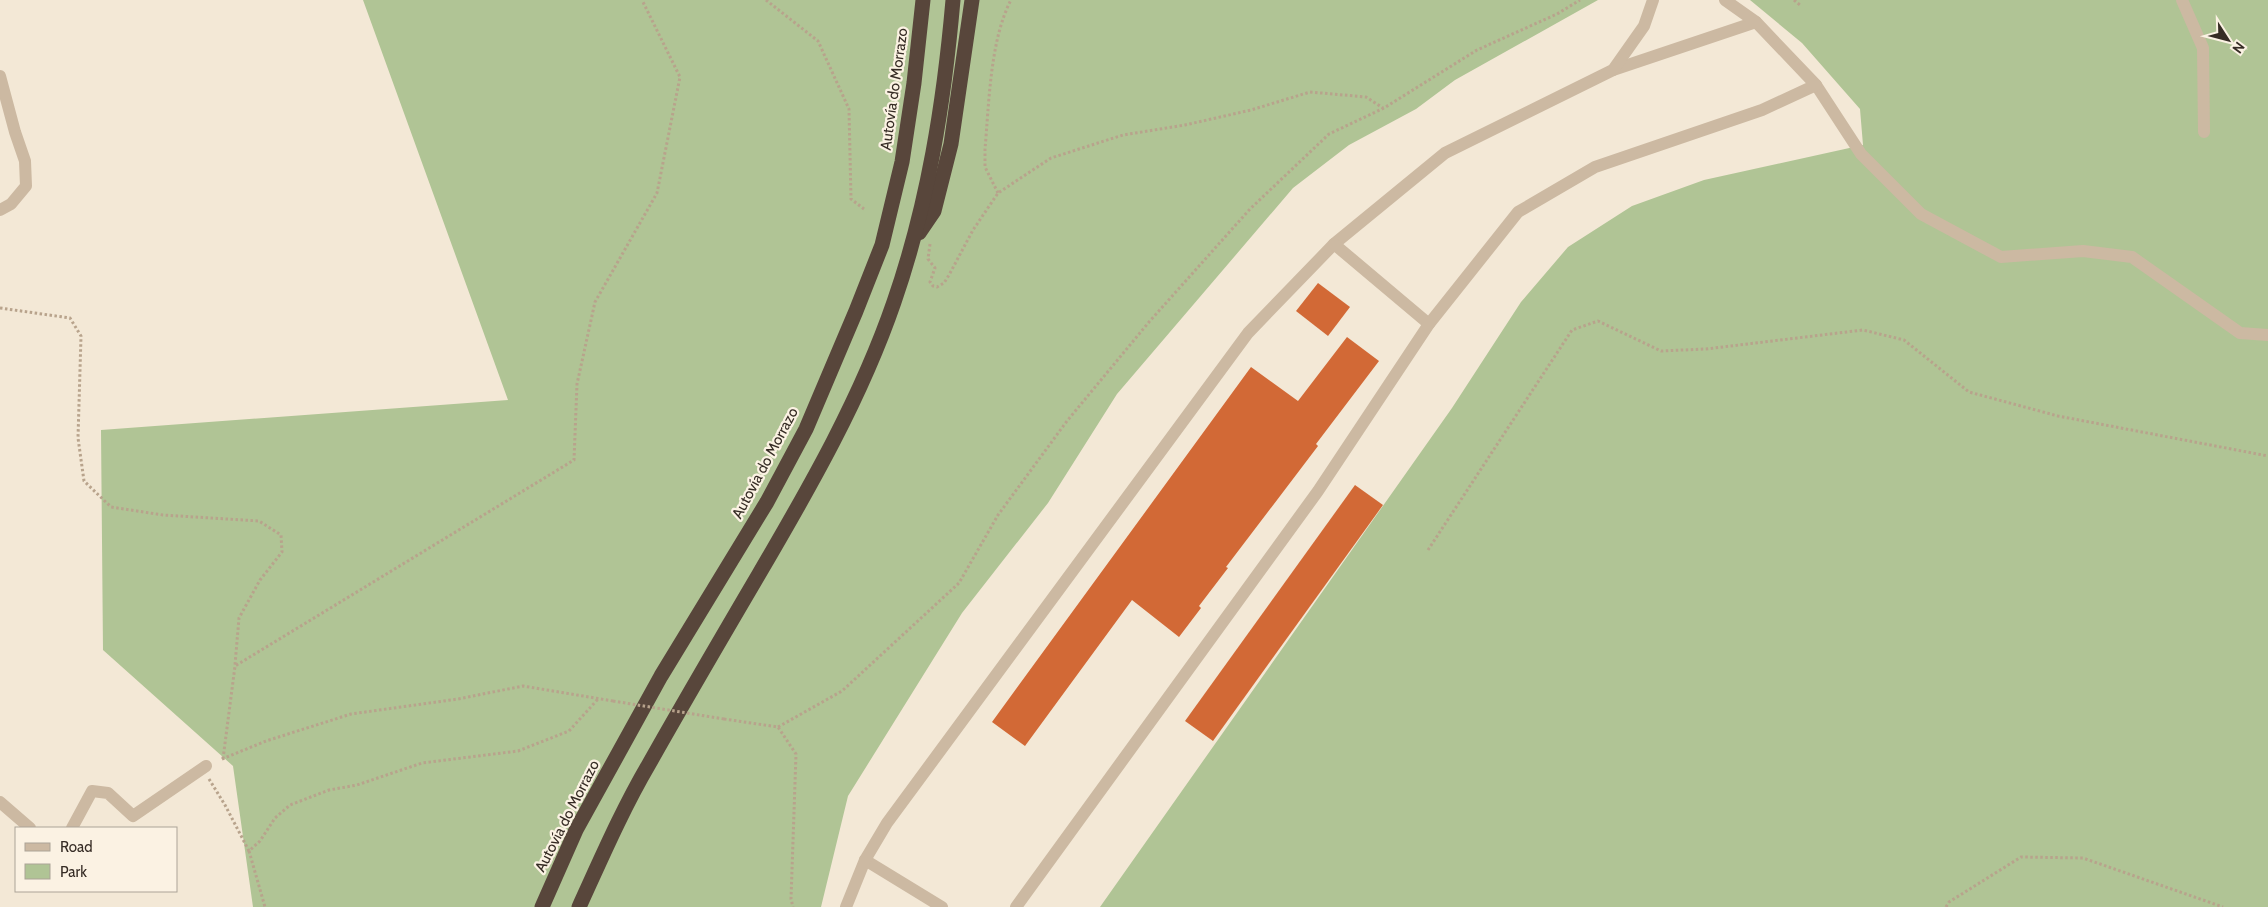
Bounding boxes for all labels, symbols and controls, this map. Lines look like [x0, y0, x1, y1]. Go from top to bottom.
north arrow [2203, 15, 2253, 65]
street label: Autovía do Morrazo [877, 27, 911, 151]
text: N [2228, 38, 2249, 57]
street label: Autovía do Morrazo [728, 404, 802, 522]
street label: Autovía do Morrazo [531, 757, 603, 875]
legend [15, 827, 178, 892]
text: Road [60, 838, 93, 856]
text: Park [60, 863, 87, 881]

